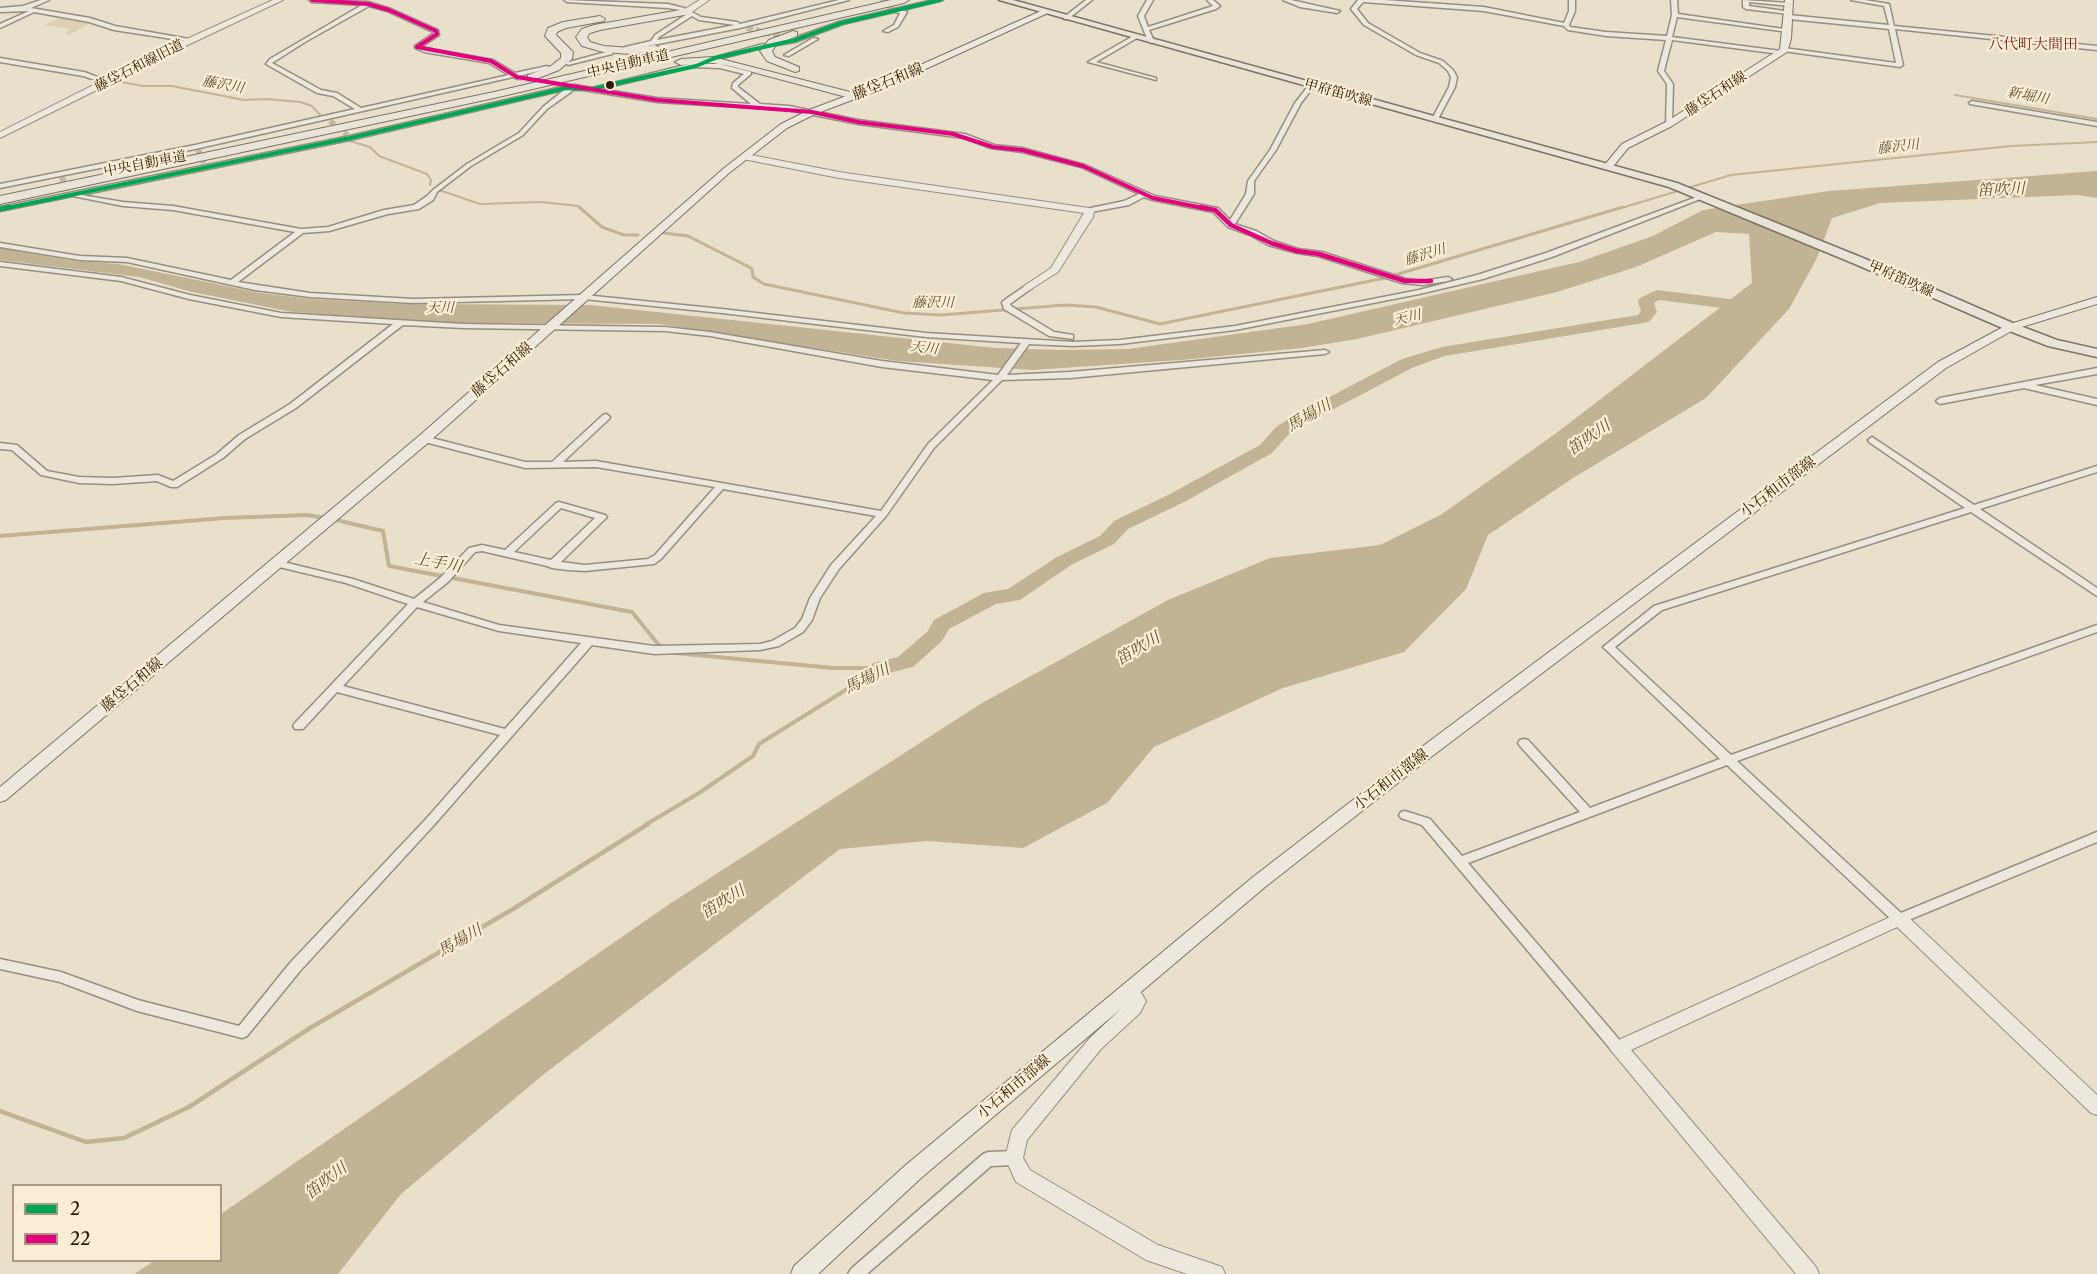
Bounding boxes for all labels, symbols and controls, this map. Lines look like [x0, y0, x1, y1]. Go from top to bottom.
street label: 藤垈石和線旧道 [92, 36, 186, 96]
district label: 八代町大間田 [1988, 36, 2078, 54]
street label: 中央自動車道 [585, 46, 671, 82]
street label: 藤垈石和線 [850, 60, 926, 104]
street label: 藤垈石和線 [1682, 68, 1750, 120]
water label: 藤沢川 [201, 73, 245, 97]
street label: 甲府笛吹線 [1302, 76, 1374, 110]
unlabelled marker [604, 79, 616, 91]
water label: 新堀川 [2006, 84, 2050, 108]
water label: 藤沢川 [1876, 136, 1920, 158]
street label: 中央自動車道 [102, 148, 188, 180]
water label: 笛吹川 [1977, 179, 2025, 201]
water label: 藤沢川 [1402, 241, 1448, 269]
street label: 甲府笛吹線 [1866, 257, 1936, 301]
water label: 藤沢川 [912, 295, 954, 311]
water label: 天川 [426, 300, 454, 316]
water label: 天川 [1391, 307, 1423, 329]
water label: 天川 [909, 338, 939, 358]
street label: 藤垈石和線 [468, 339, 536, 401]
water label: 馬場川 [1283, 396, 1335, 436]
water label: 笛吹川 [1564, 416, 1614, 460]
street label: 小石和市部線 [1737, 453, 1819, 521]
water label: 上手川 [413, 549, 463, 577]
water label: 笛吹川 [1112, 628, 1164, 670]
street label: 藤垈石和線 [97, 654, 167, 716]
water label: 馬場川 [841, 660, 893, 698]
street label: 小石和市部線 [1350, 745, 1432, 815]
water label: 笛吹川 [698, 881, 748, 923]
water label: 馬場川 [434, 921, 486, 961]
street label: 小石和市部線 [974, 1051, 1054, 1123]
water label: 笛吹川 [301, 1159, 351, 1203]
legend [12, 1184, 222, 1262]
text: 2 [70, 1198, 80, 1220]
text: 22 [70, 1228, 91, 1250]

